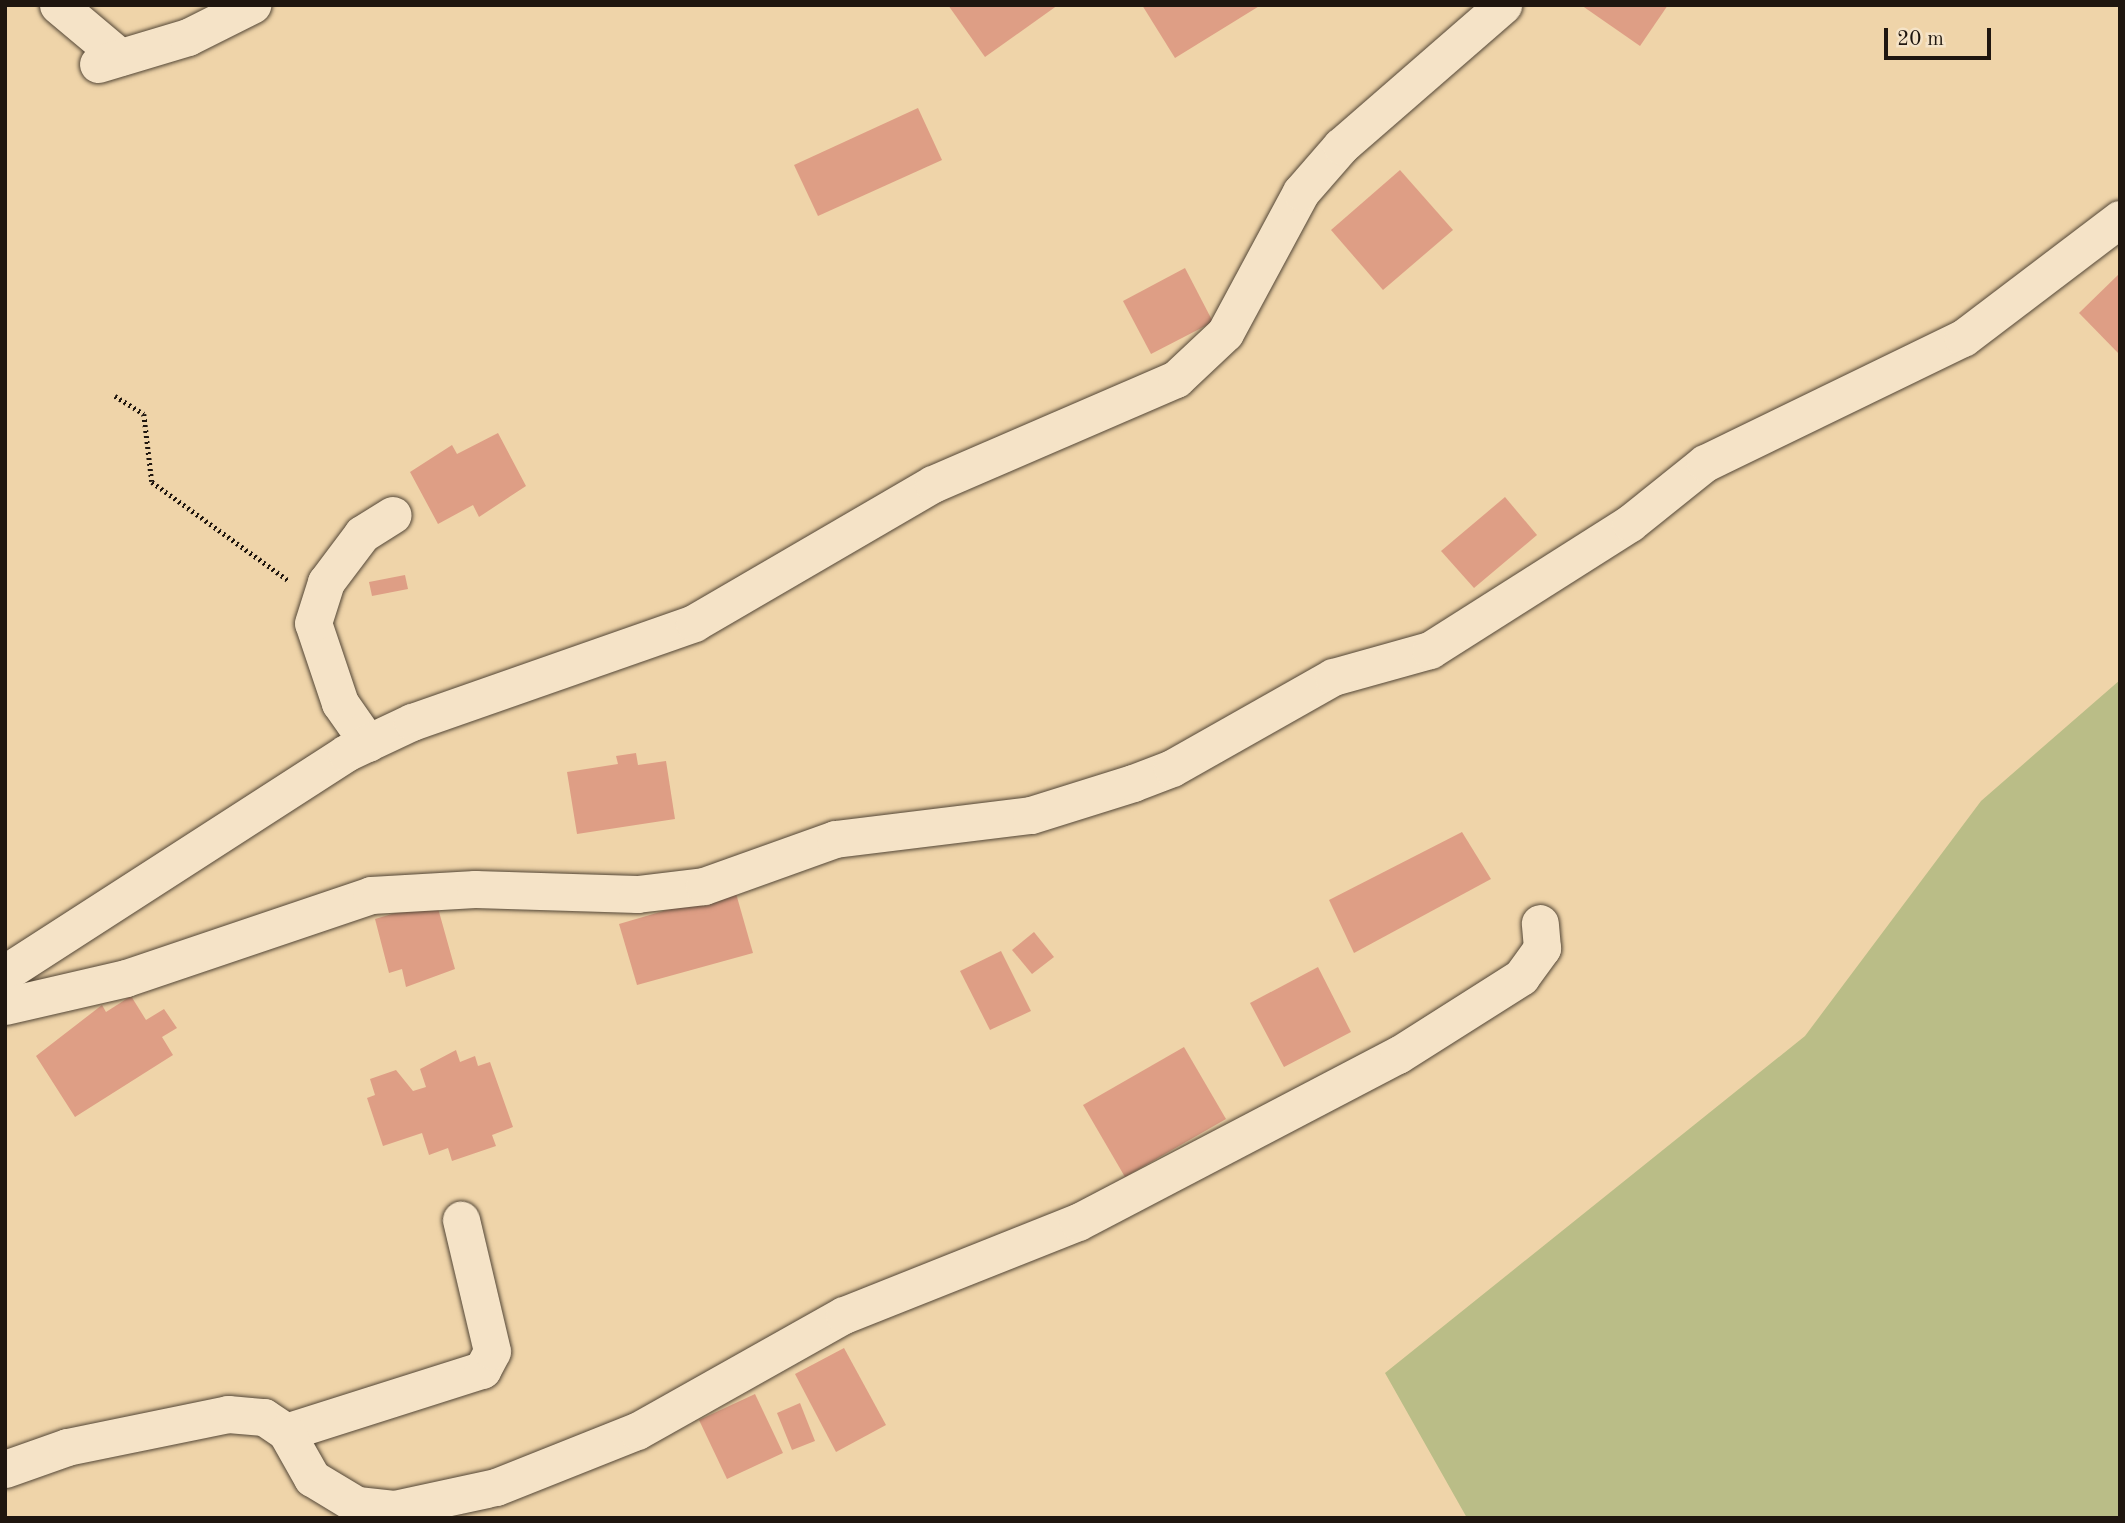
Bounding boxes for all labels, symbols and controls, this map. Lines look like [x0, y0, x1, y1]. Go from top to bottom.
scale bar [1887, 14, 1994, 58]
text: 20 m [1897, 29, 1944, 50]

